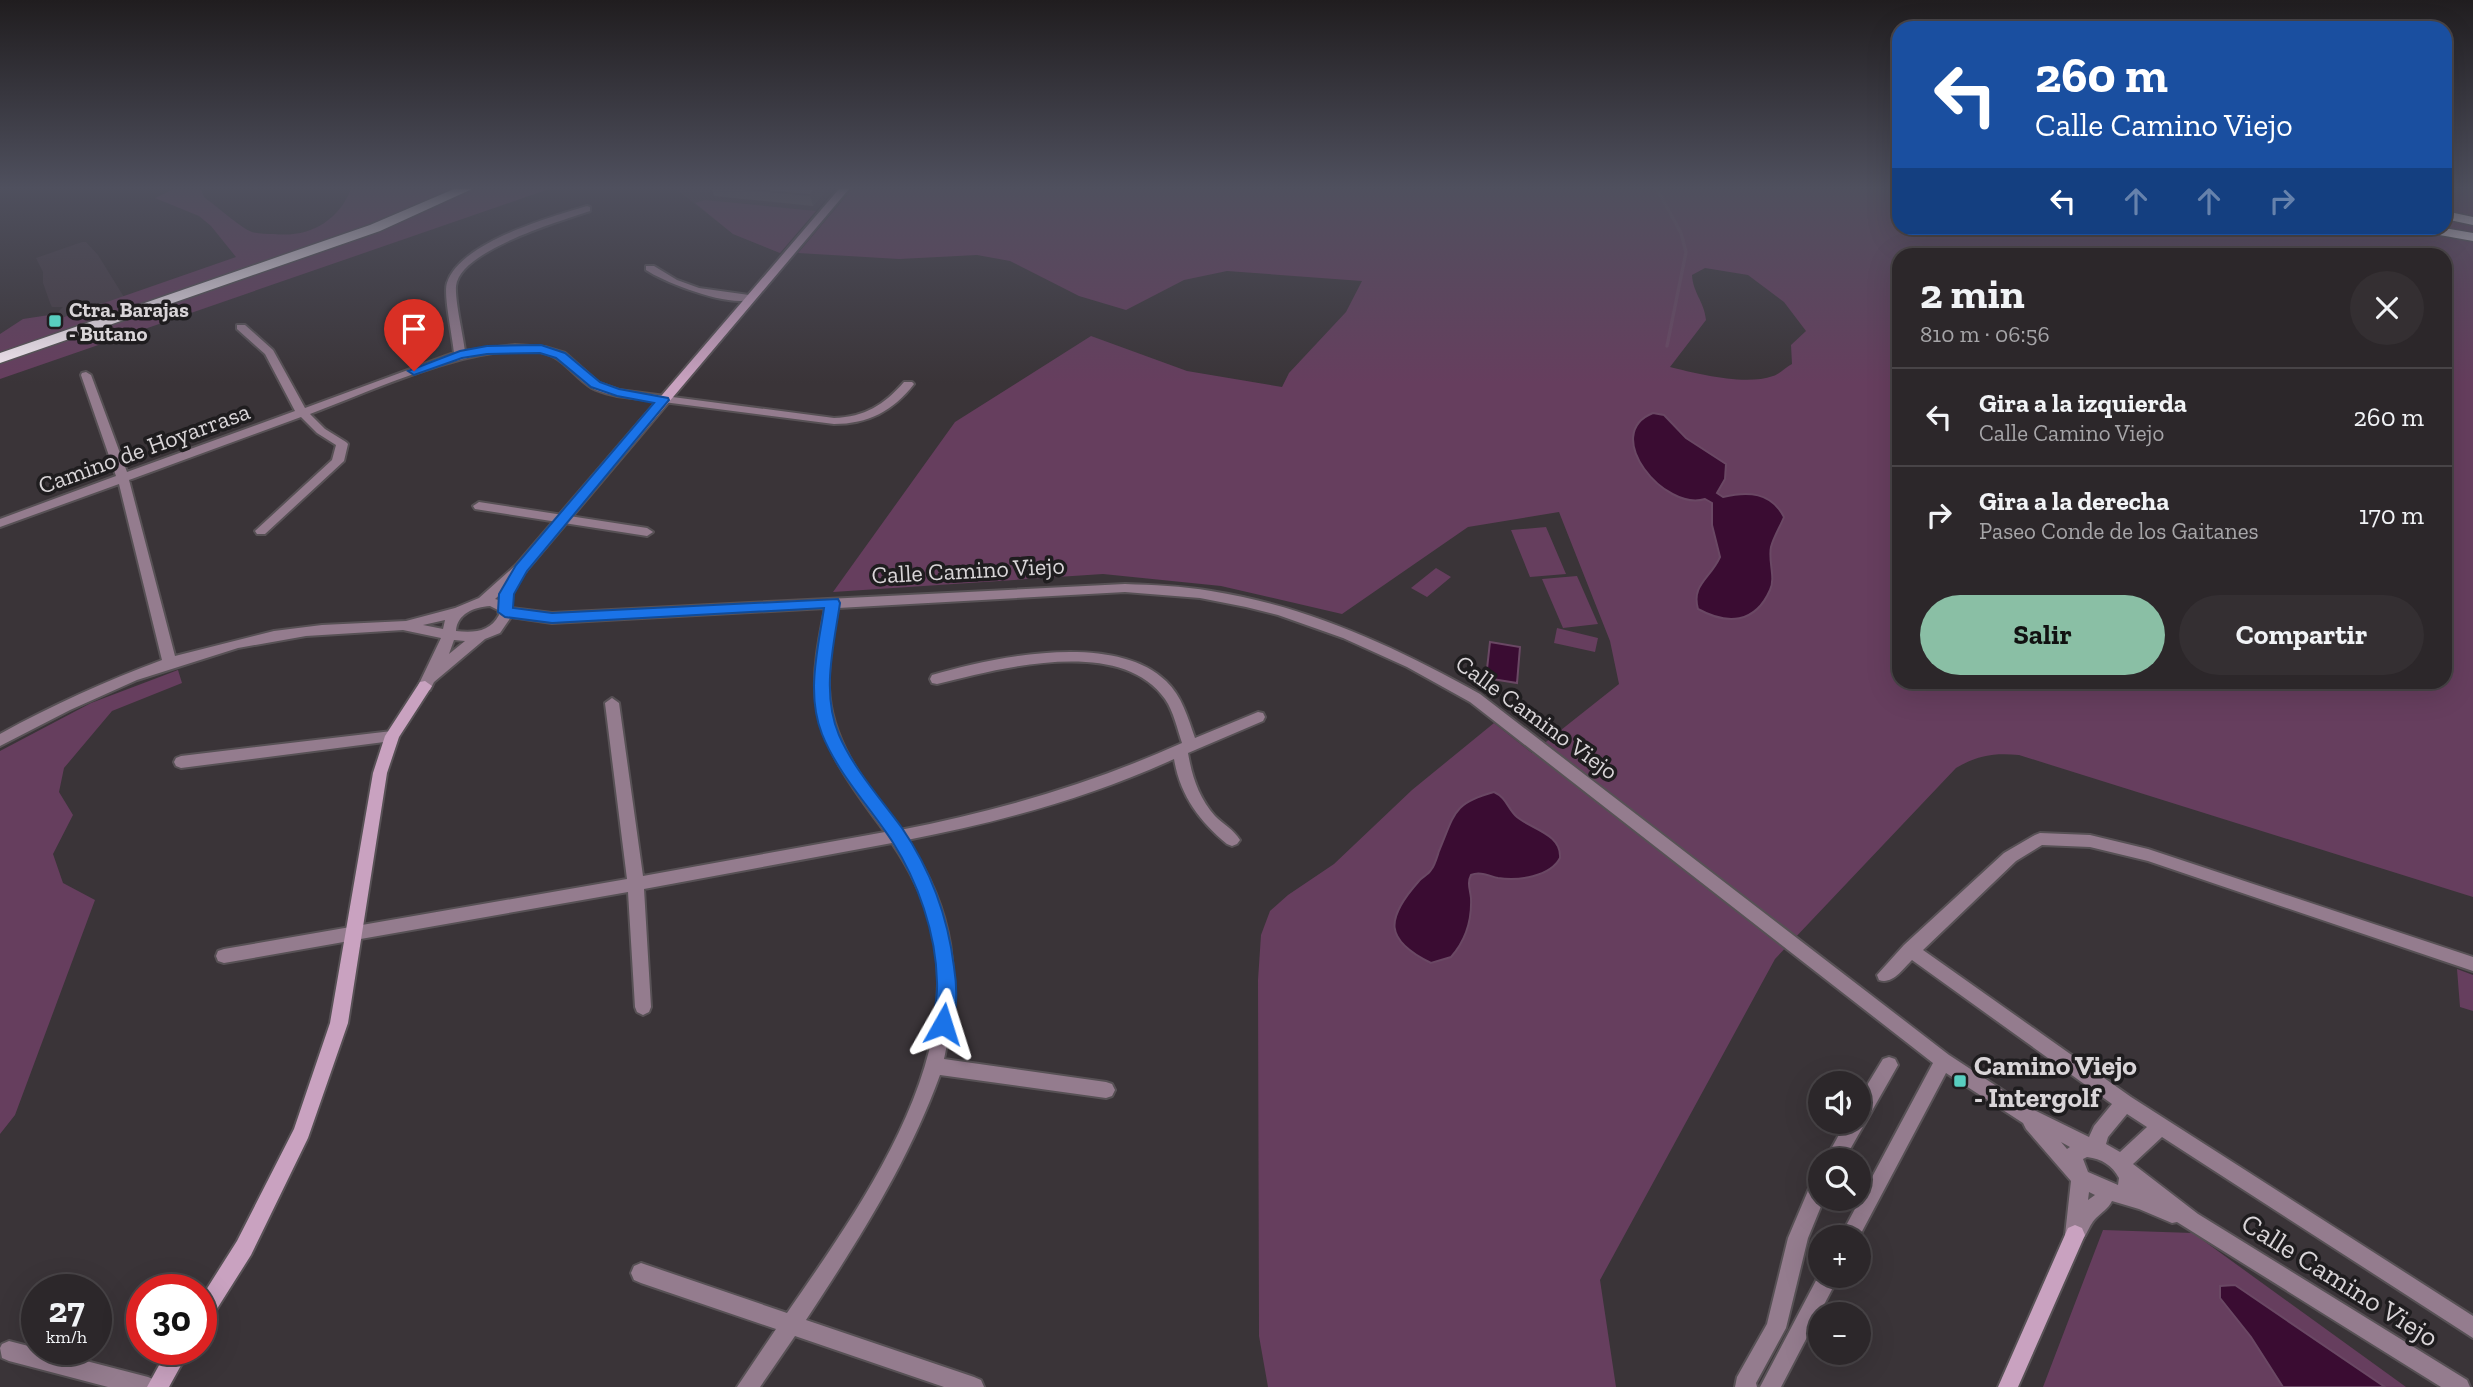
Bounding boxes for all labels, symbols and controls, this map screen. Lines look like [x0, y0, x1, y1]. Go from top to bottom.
text: 260 m [2035, 46, 2168, 105]
icon: left [1920, 49, 2011, 140]
text: Calle Camino Viejo [2035, 106, 2293, 144]
icon: left [2044, 182, 2082, 220]
icon: ahead [2117, 182, 2155, 220]
icon: ahead [2190, 182, 2228, 220]
icon: right [2263, 182, 2301, 220]
text: 2 min [1920, 268, 2025, 319]
button: close [2350, 271, 2424, 345]
place label: Ctra. Barajas - Butano [69, 297, 189, 346]
pin [384, 299, 444, 371]
icon: arrive [395, 310, 433, 348]
marker: Ctra. Barajas - Butano [47, 313, 63, 329]
text: 810 m · 06:56 [1920, 320, 2050, 348]
text: Gira a la izquierda [1979, 387, 2187, 419]
street label: Camino de Hoyarrasa [34, 396, 254, 500]
icon: left [1920, 398, 1958, 436]
text: 260 m [2353, 401, 2424, 433]
text: Calle Camino Viejo [1979, 419, 2164, 447]
text: Gira a la derecha [1979, 485, 2169, 517]
icon: right [1920, 496, 1958, 534]
text: 170 m [2359, 499, 2424, 531]
text: Paseo Conde de los Gaitanes [1979, 517, 2259, 545]
street label: Calle Camino Viejo [871, 550, 1065, 590]
button: Salir [1920, 595, 2165, 675]
button: Compartir [2179, 595, 2424, 675]
street label: Calle Camino Viejo [1450, 648, 1624, 786]
position arrow [906, 987, 980, 1061]
place label: Camino Viejo - Intergolf [1974, 1049, 2137, 1114]
map controls [1808, 1071, 1871, 1365]
button: sound [1808, 1071, 1871, 1134]
marker: Camino Viejo - Intergolf [1952, 1073, 1968, 1089]
button: search [1808, 1148, 1871, 1211]
street label: Calle Camino Viejo [2236, 1206, 2444, 1354]
button: + [1808, 1225, 1871, 1288]
speed limit sign: 30 [126, 1274, 217, 1365]
text: 27 [48, 1289, 85, 1331]
button: − [1808, 1302, 1871, 1365]
text: km/h [46, 1326, 87, 1348]

